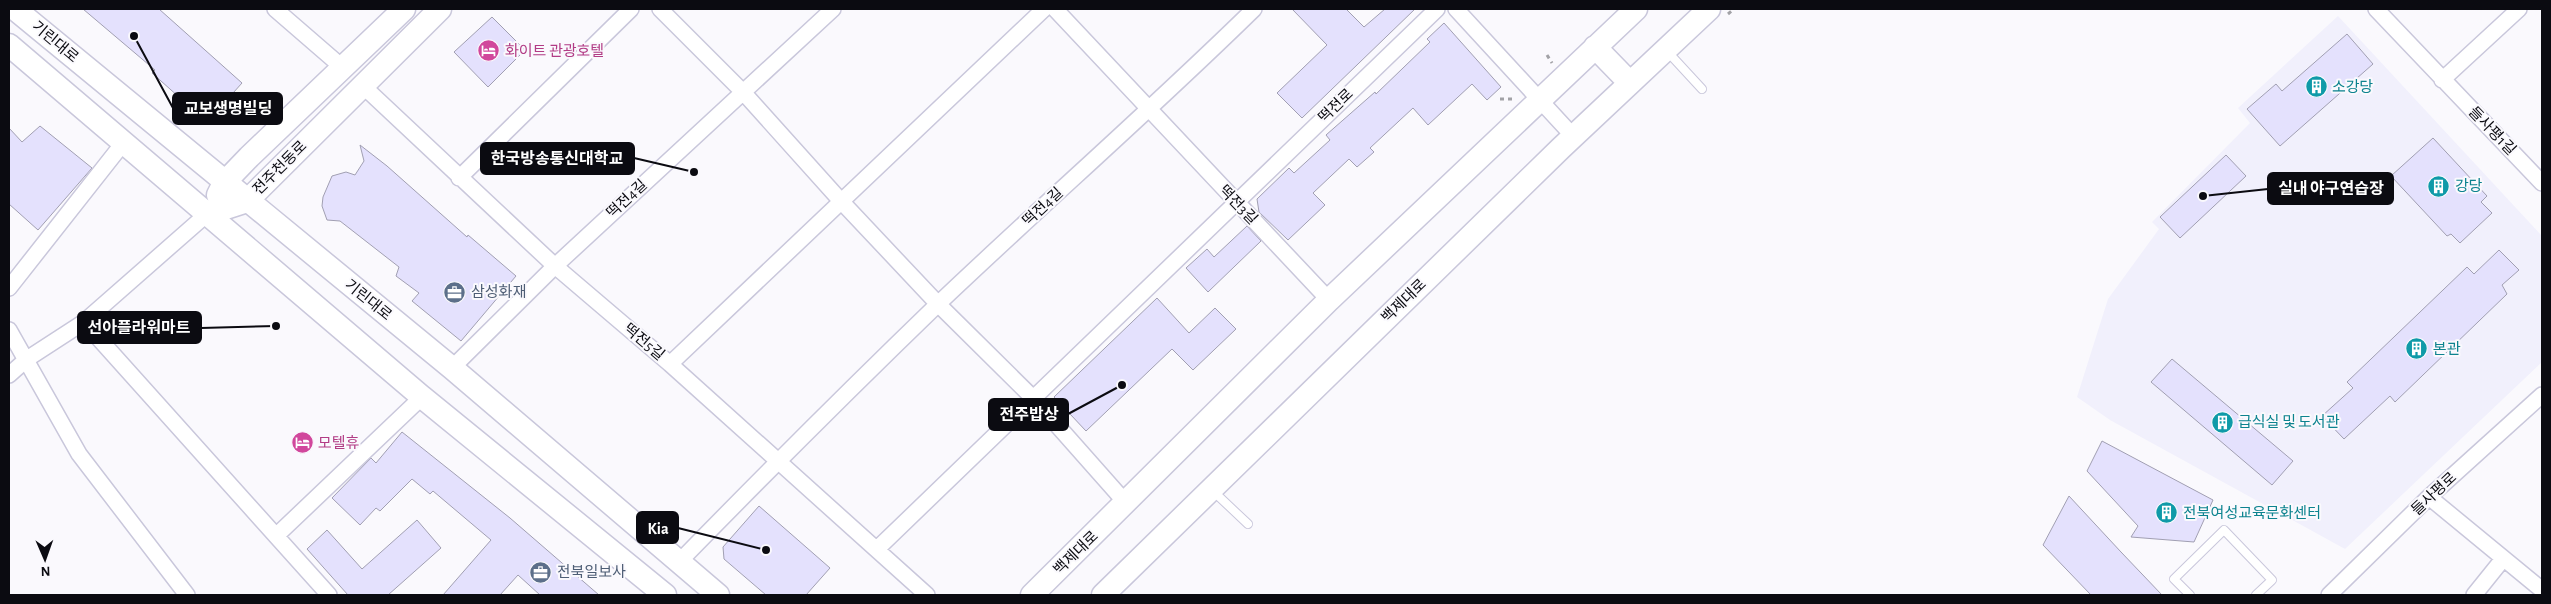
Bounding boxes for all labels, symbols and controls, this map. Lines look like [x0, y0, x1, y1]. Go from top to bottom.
street label: 기린대로 [29, 18, 82, 65]
hotel icon: 화이트 관광호텔 [477, 39, 501, 63]
place label: 화이트 관광호텔 [505, 43, 604, 59]
building icon: 소강당 [2304, 75, 2328, 99]
place label: 소강당 [2332, 79, 2374, 95]
street label: 떡전로 [1315, 86, 1356, 126]
callout: 교보생명빌딩 [173, 93, 282, 124]
text: 교보생명빌딩 [184, 100, 272, 117]
street label: 들사평1길 [2466, 103, 2519, 158]
street label: 전주천동로 [249, 137, 310, 198]
callout: 한국방송통신대학교 [481, 143, 634, 174]
text: 한국방송통신대학교 [491, 149, 624, 167]
callout: 실내 야구연습장 [2268, 173, 2393, 204]
building icon: 강당 [2427, 174, 2451, 198]
street label: 떡전4길 [603, 176, 650, 221]
place label: 강당 [2455, 178, 2483, 194]
text: 실내 야구연습장 [2278, 180, 2384, 197]
street label: 떡전3길 [1216, 182, 1261, 227]
street label: 떡전4길 [1019, 184, 1066, 229]
street label: 기린대로 [342, 276, 395, 323]
street label: 백제대로 [1378, 276, 1429, 326]
office icon: 삼성화재 [443, 280, 467, 304]
place label: 삼성화재 [471, 284, 526, 300]
callout: 선아플라워마트 [78, 312, 201, 343]
text: 선아플라워마트 [87, 319, 191, 336]
street label: 떡전5길 [621, 320, 668, 363]
building icon: 본관 [2405, 337, 2429, 361]
place label: 본관 [2433, 341, 2461, 357]
callout: 전주밥상 [989, 399, 1068, 430]
text: 전주밥상 [1000, 406, 1059, 423]
building icon: 급식실 및 도서관 [2210, 410, 2234, 434]
place label: 급식실 및 도서관 [2238, 414, 2340, 430]
hotel icon: 모텔휴 [290, 431, 314, 455]
place label: 모텔휴 [318, 435, 360, 451]
street label: 들사평로 [2408, 469, 2459, 518]
building icon: 전북여성교육문화센터 [2155, 501, 2179, 525]
place label: 전북여성교육문화센터 [2183, 505, 2321, 521]
callout: Kia [637, 512, 678, 543]
text: Kia [647, 521, 669, 537]
street label: 백제대로 [1050, 528, 1101, 578]
north arrow [20, 534, 70, 584]
office icon: 전북일보사 [529, 560, 553, 584]
text: N [40, 564, 51, 578]
place label: 전북일보사 [557, 564, 626, 580]

